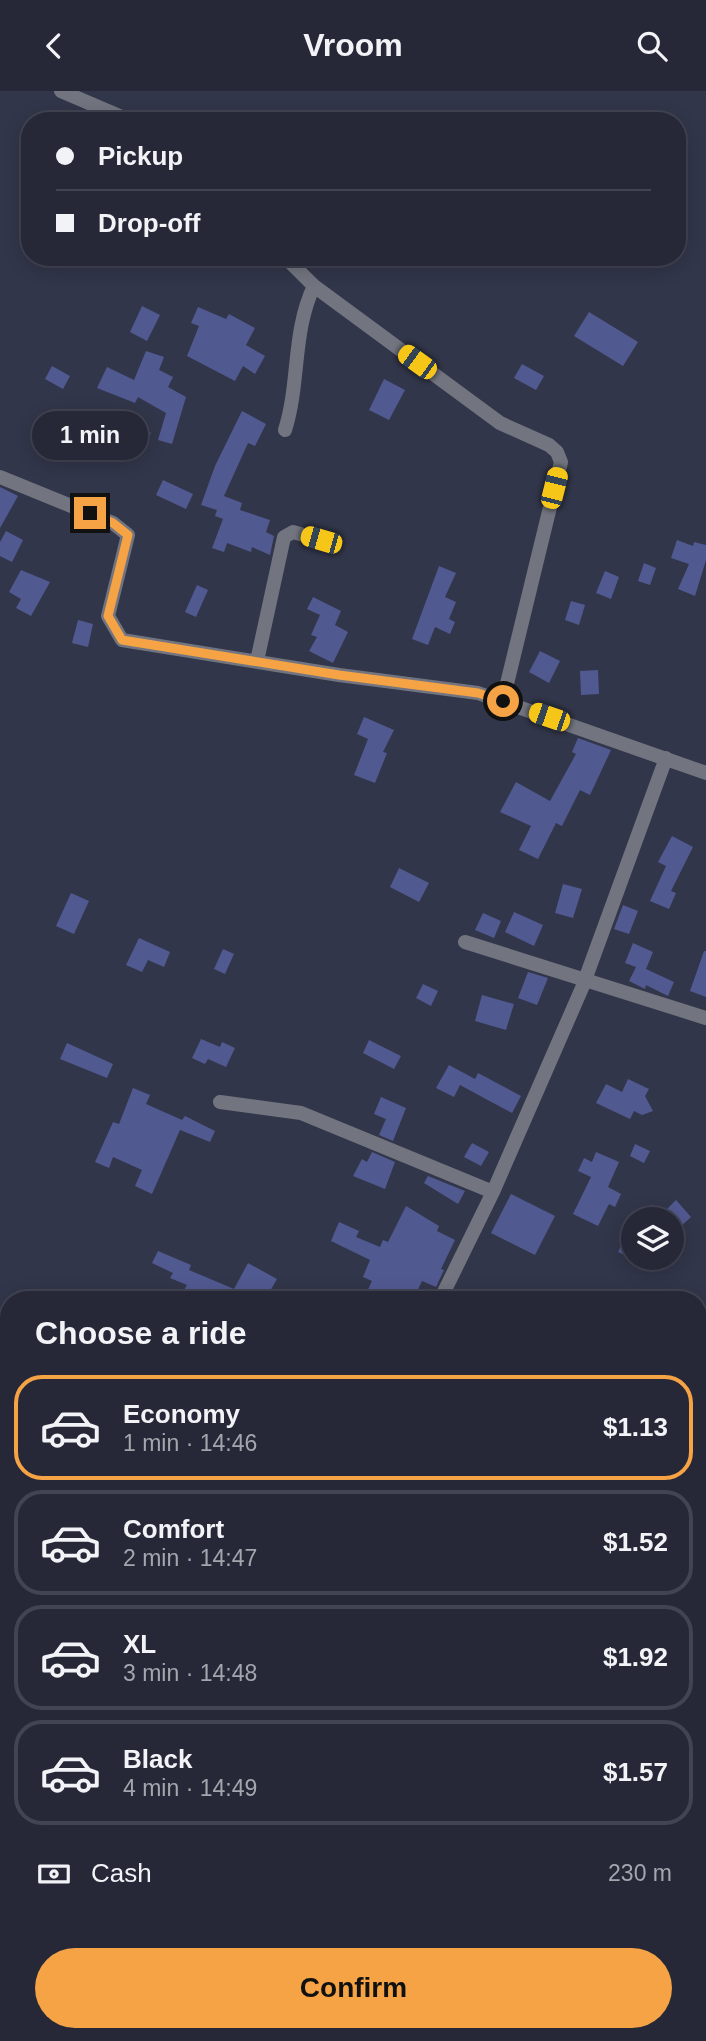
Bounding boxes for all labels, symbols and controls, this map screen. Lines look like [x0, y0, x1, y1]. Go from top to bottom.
icon: back [35, 27, 73, 65]
text: Vroom [303, 27, 403, 63]
icon: search [633, 27, 671, 65]
text: Pickup [98, 141, 183, 171]
text: Drop-off [98, 208, 201, 238]
car [394, 341, 441, 383]
callout: 1 min [32, 411, 148, 461]
text: 1 min [60, 422, 120, 448]
car [539, 465, 570, 511]
route end [74, 497, 106, 529]
car [298, 524, 345, 556]
route start [487, 685, 519, 717]
car [526, 700, 573, 734]
map controls [621, 1207, 684, 1270]
button: layers [621, 1207, 684, 1270]
text: Choose a ride [35, 1315, 247, 1351]
icon: car [39, 1396, 102, 1459]
text: Economy [123, 1399, 240, 1429]
text: $1.13 [603, 1412, 668, 1442]
text: 1 min · 14:46 [123, 1430, 257, 1456]
icon: car [39, 1511, 102, 1574]
text: Comfort [123, 1514, 224, 1544]
text: $1.52 [603, 1527, 668, 1557]
text: 2 min · 14:47 [123, 1545, 257, 1571]
icon: car [39, 1626, 102, 1689]
text: XL [123, 1629, 156, 1659]
text: $1.92 [603, 1642, 668, 1672]
text: 3 min · 14:48 [123, 1660, 257, 1686]
icon: car [39, 1741, 102, 1804]
text: Black [123, 1744, 192, 1774]
text: $1.57 [603, 1757, 668, 1787]
text: 4 min · 14:49 [123, 1775, 257, 1801]
icon: cash [35, 1855, 73, 1893]
text: Cash [91, 1858, 152, 1888]
text: 230 m [608, 1860, 672, 1886]
button: Confirm [35, 1948, 672, 2028]

